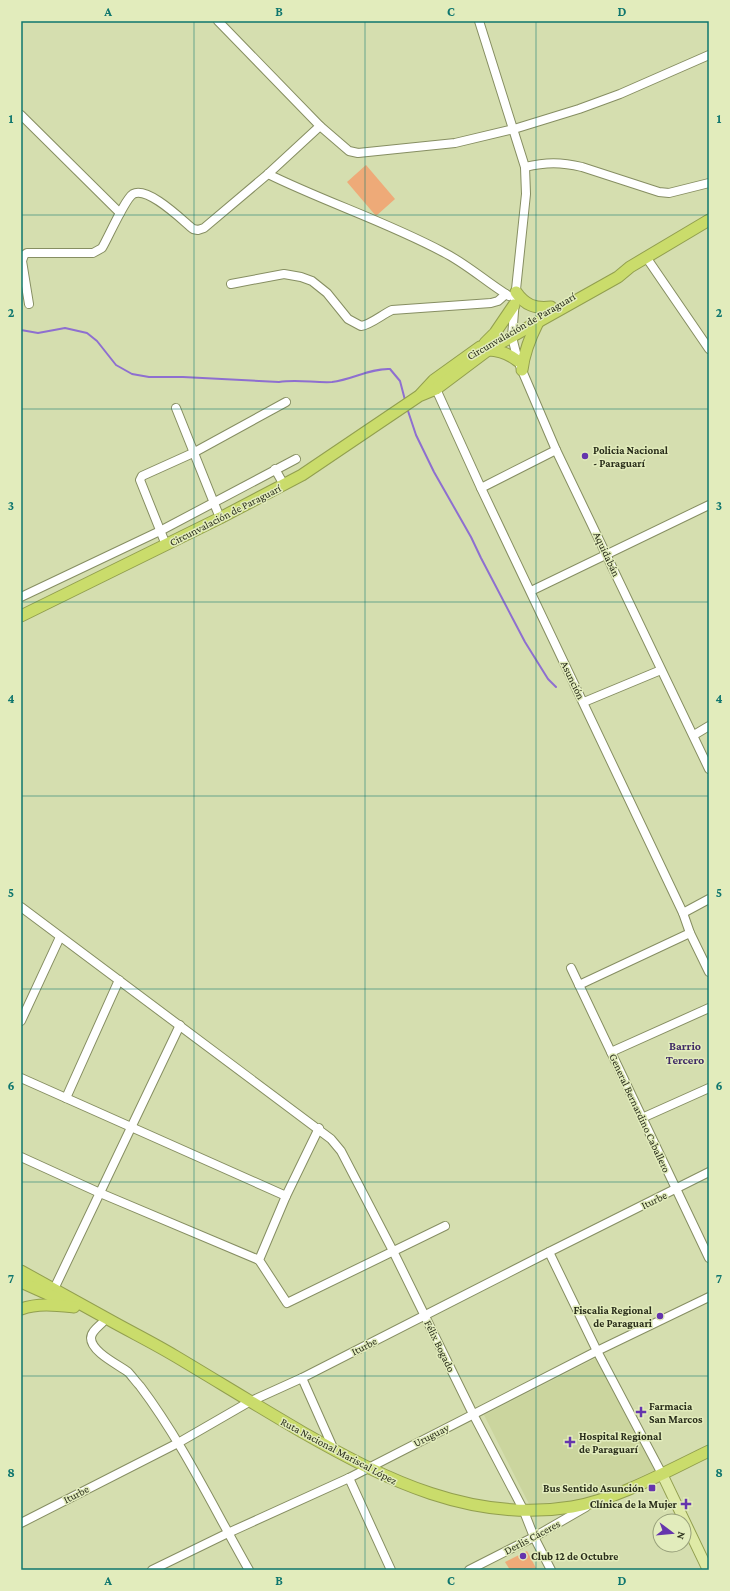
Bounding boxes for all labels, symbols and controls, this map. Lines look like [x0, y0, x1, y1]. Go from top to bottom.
text: A [103, 4, 112, 19]
text: B [275, 4, 283, 19]
text: C [447, 4, 455, 19]
text: D [618, 4, 627, 19]
text: 1 [9, 111, 14, 126]
text: 1 [717, 111, 722, 126]
street label: Circunvalación de Paraguarí [465, 289, 579, 363]
text: 2 [8, 305, 15, 320]
text: 2 [716, 305, 723, 320]
place label: Policia Nacional - Paraguarí [593, 444, 669, 469]
marker: Policia Nacional - Paraguarí [580, 451, 590, 461]
street label: Circunvalación de Paraguarí [167, 481, 284, 549]
text: 3 [8, 498, 14, 513]
text: 3 [716, 498, 722, 513]
street label: Aquidabán [590, 530, 623, 579]
street label: Asunción [559, 659, 587, 701]
text: 4 [7, 691, 15, 706]
text: 4 [715, 691, 723, 706]
text: 5 [8, 885, 14, 900]
text: 5 [716, 885, 722, 900]
district label: Barrio Tercero [666, 1039, 704, 1067]
street label: General Bernardino Caballero [607, 1052, 673, 1175]
text: 6 [7, 1078, 15, 1093]
text: 6 [715, 1078, 723, 1093]
street label: Iturbe [639, 1189, 669, 1211]
text: 7 [8, 1271, 14, 1286]
text: 7 [716, 1271, 722, 1286]
place label: Fiscalia Regional de Paraguari [574, 1304, 653, 1329]
marker: Fiscalia Regional de Paraguari [655, 1311, 665, 1321]
street label: Félix Bogado [421, 1318, 458, 1375]
street label: Iturbe [349, 1334, 379, 1358]
place label: Farmacia San Marcos [649, 1400, 703, 1425]
marker: Farmacia San Marcos [636, 1407, 646, 1417]
street label: Ruta Nacional Mariscal López [278, 1415, 399, 1488]
street label: Uruguay [411, 1421, 452, 1450]
place label: Hospital Regional de Paraguarí [579, 1430, 662, 1455]
marker: Hospital Regional de Paraguarí [564, 1436, 576, 1448]
text: 8 [7, 1465, 15, 1480]
text: 8 [715, 1465, 723, 1480]
street label: Iturbe [61, 1482, 91, 1506]
place label: Bus Sentido Asunción [543, 1482, 645, 1494]
marker: Bus Sentido Asunción [647, 1483, 657, 1493]
place label: Clínica de la Mujer [590, 1498, 678, 1511]
marker: Clínica de la Mujer [680, 1498, 692, 1510]
north arrow [652, 1513, 692, 1553]
street label: Derlis Cáceres [502, 1517, 562, 1557]
text: N [675, 1530, 688, 1541]
place label: Club 12 de Octubre [531, 1550, 618, 1562]
marker: Club 12 de Octubre [518, 1551, 528, 1561]
text: A [103, 1573, 112, 1588]
text: B [275, 1573, 283, 1588]
text: C [447, 1573, 455, 1588]
text: D [618, 1573, 627, 1588]

